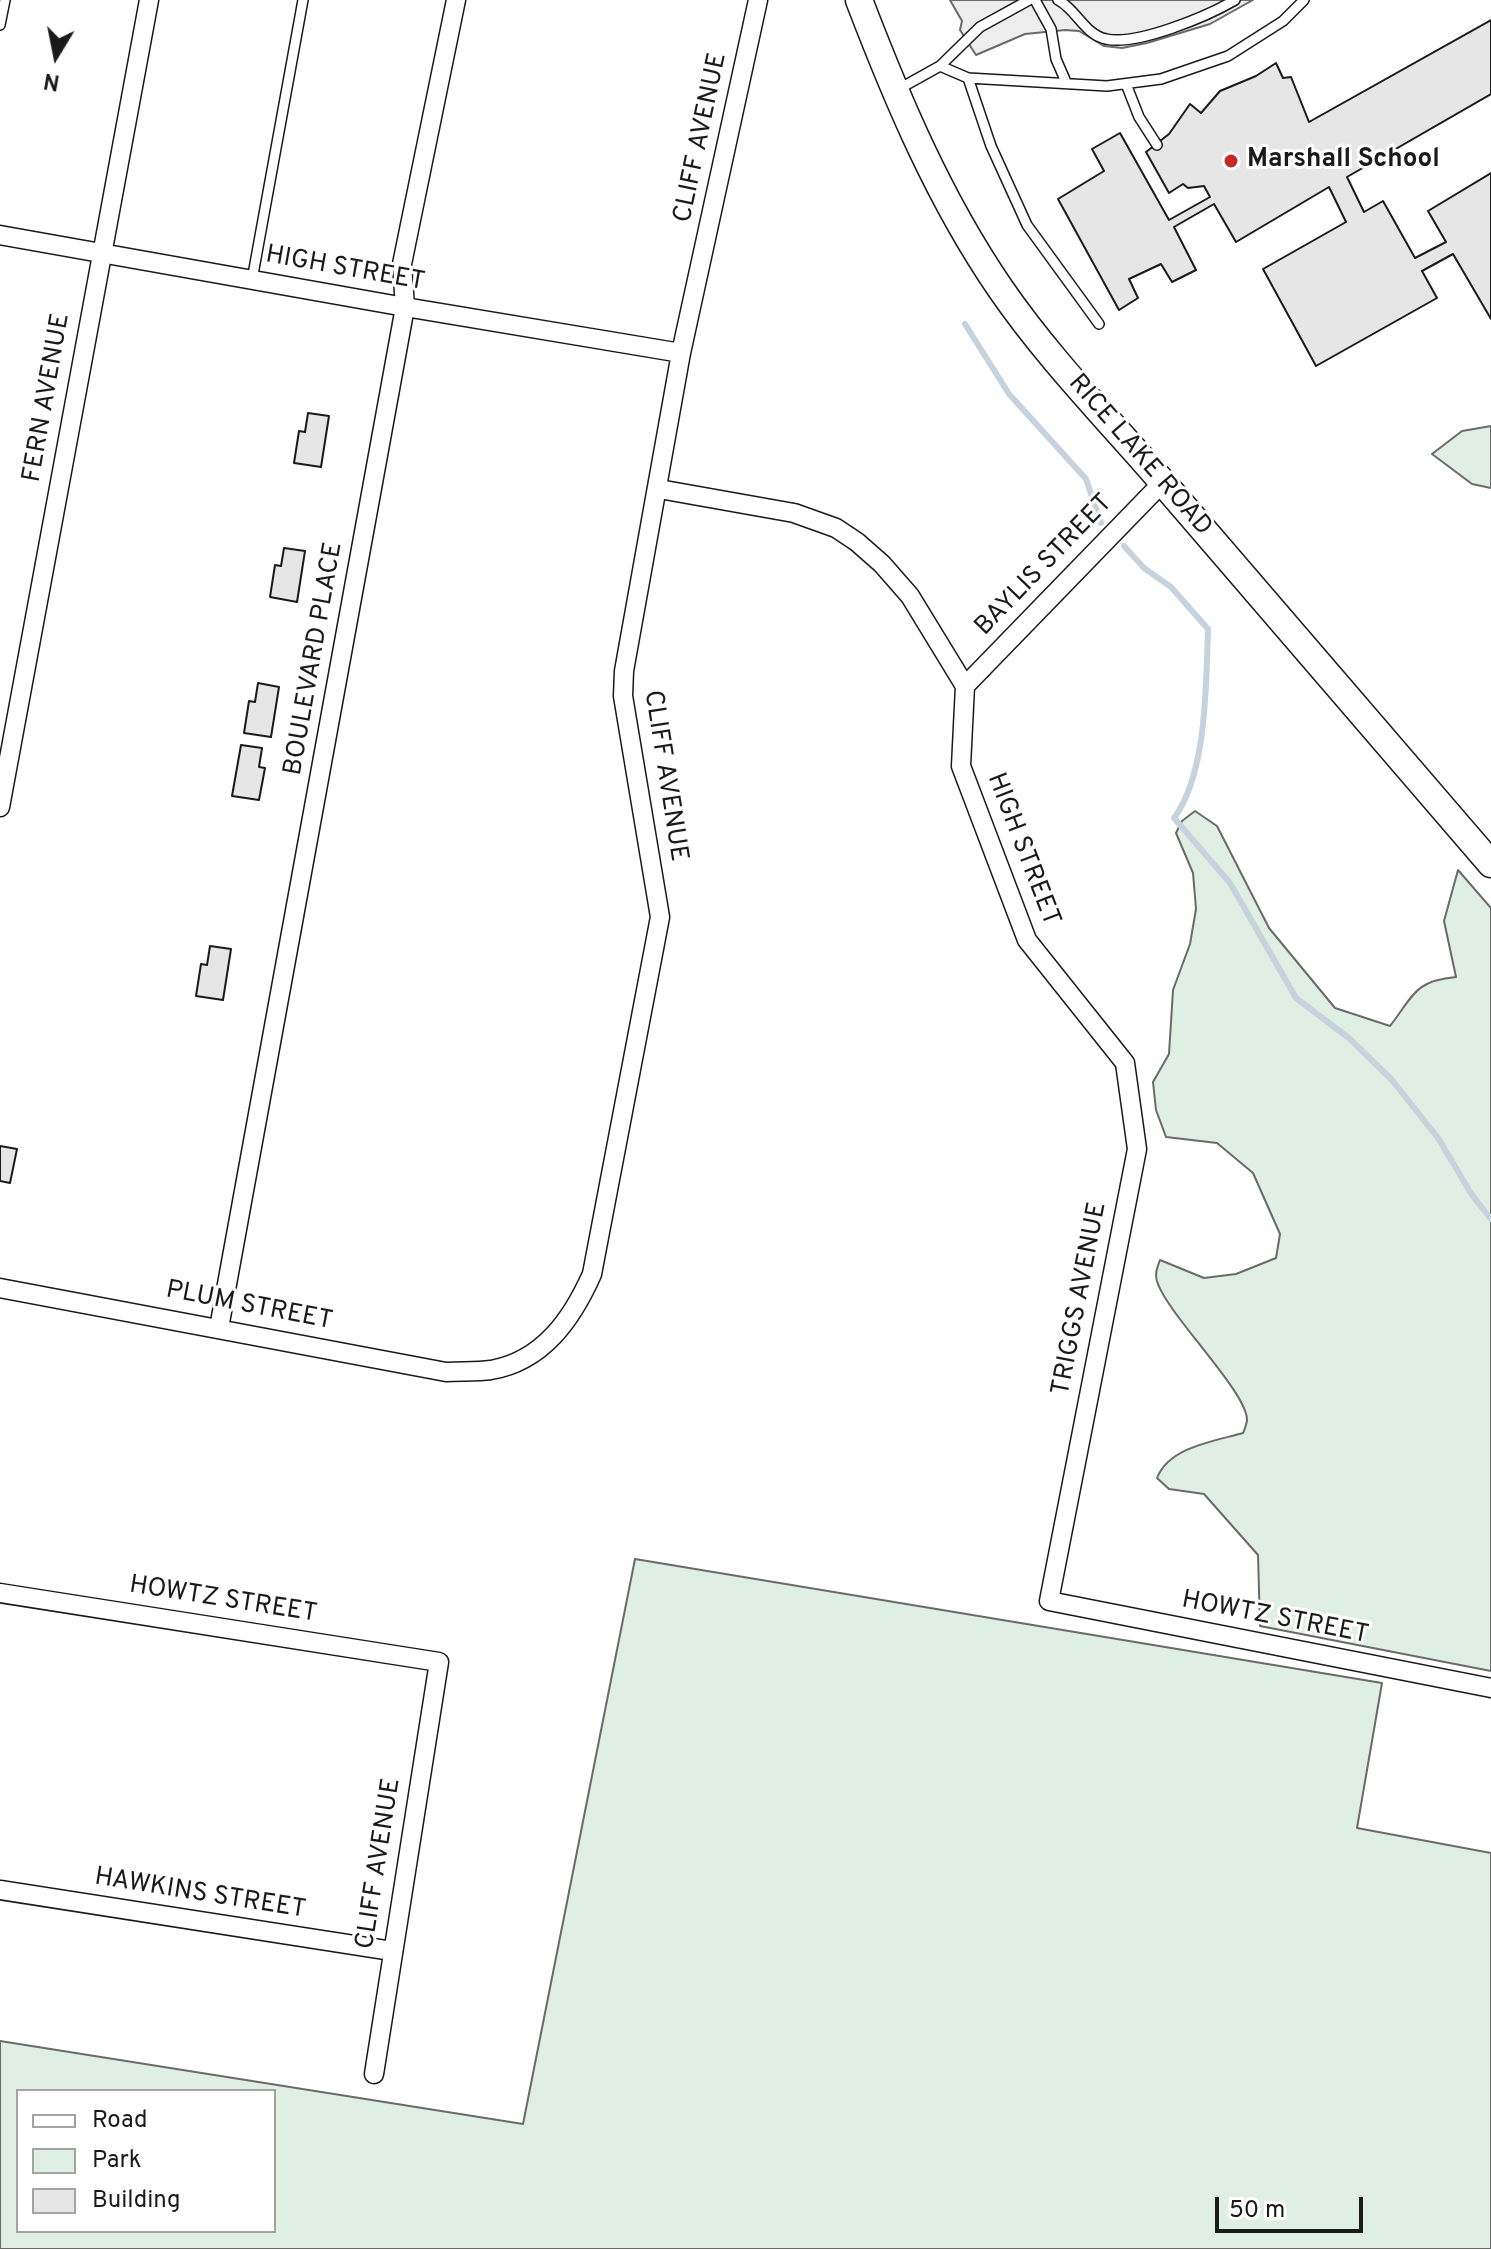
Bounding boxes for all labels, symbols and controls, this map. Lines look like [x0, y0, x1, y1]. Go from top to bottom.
north arrow [16, 16, 96, 96]
street label: CLIFF AVENUE [669, 50, 735, 226]
text: N [42, 65, 62, 95]
place label: Marshall School [1247, 145, 1440, 177]
marker: Marshall School [1222, 152, 1240, 170]
street label: HIGH STREET [263, 241, 427, 299]
street label: FERN AVENUE [18, 311, 78, 485]
street label: RICE LAKE ROAD [1060, 369, 1218, 543]
street label: BAYLIS STREET [970, 489, 1120, 643]
street label: BOULEVARD PLACE [279, 540, 351, 778]
street label: CLIFF AVENUE [635, 688, 693, 864]
street label: HIGH STREET [979, 769, 1065, 931]
street label: TRIGGS AVENUE [1047, 1200, 1115, 1398]
street label: PLUM STREET [163, 1276, 335, 1338]
street label: HOWTZ STREET [127, 1571, 319, 1631]
street label: HOWTZ STREET [1179, 1586, 1371, 1652]
street label: CLIFF AVENUE [351, 1776, 409, 1952]
street label: HAWKINS STREET [92, 1863, 308, 1927]
legend [16, 2089, 276, 2233]
text: Road [92, 2106, 148, 2136]
text: Park [92, 2146, 142, 2176]
scale bar [1219, 2181, 1367, 2231]
text: Building [92, 2186, 181, 2216]
text: 50 m [1229, 2196, 1285, 2226]

